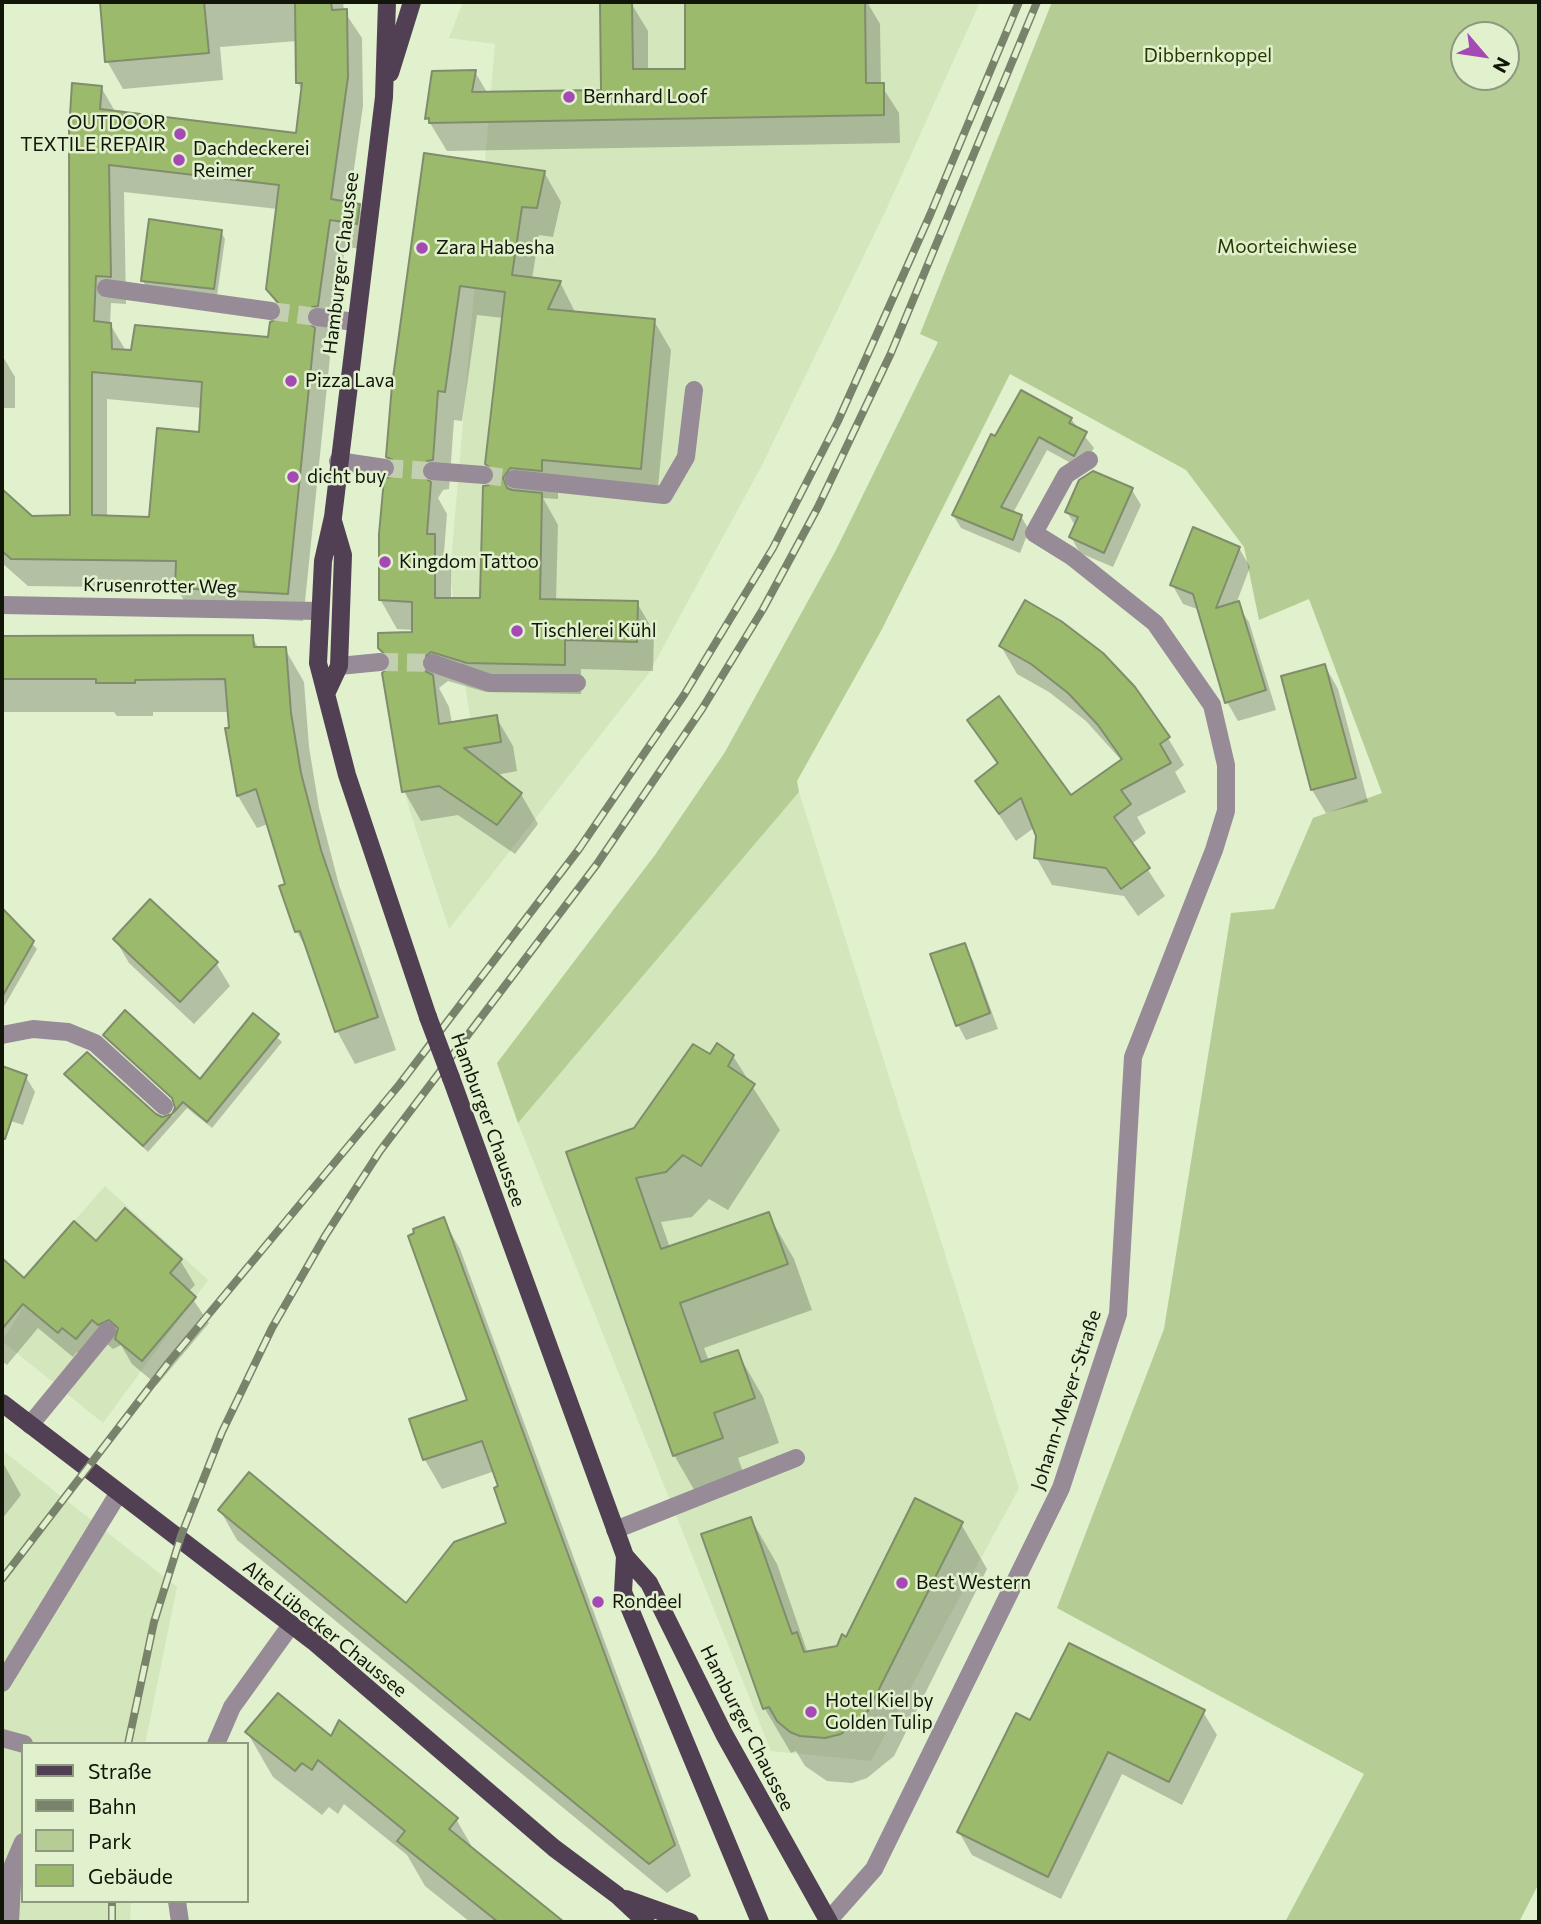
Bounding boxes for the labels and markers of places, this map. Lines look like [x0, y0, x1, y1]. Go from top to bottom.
place label: Bernhard Loof [583, 86, 707, 108]
marker: Bernhard Loof [561, 89, 577, 105]
place label: OUTDOOR TEXTILE REPAIR [20, 112, 166, 156]
marker: OUTDOOR TEXTILE REPAIR [172, 126, 188, 142]
place label: Dachdeckerei Reimer [193, 138, 310, 182]
marker: Dachdeckerei Reimer [171, 152, 187, 168]
place label: Zara Habesha [436, 237, 555, 259]
marker: Zara Habesha [414, 240, 430, 256]
place label: Pizza Lava [305, 370, 394, 392]
marker: Pizza Lava [283, 373, 299, 389]
place label: dicht buy [307, 466, 386, 488]
marker: dicht buy [285, 469, 301, 485]
place label: Kingdom Tattoo [399, 551, 539, 573]
marker: Kingdom Tattoo [377, 554, 393, 570]
place label: Tischlerei Kühl [531, 620, 656, 642]
marker: Tischlerei Kühl [509, 623, 525, 639]
place label: Best Western [916, 1572, 1031, 1594]
marker: Best Western [894, 1575, 910, 1591]
place label: Rondeel [612, 1591, 682, 1613]
marker: Rondeel [590, 1594, 606, 1610]
place label: Hotel Kiel by Golden Tulip [825, 1690, 934, 1734]
marker: Hotel Kiel by Golden Tulip [803, 1704, 819, 1720]

